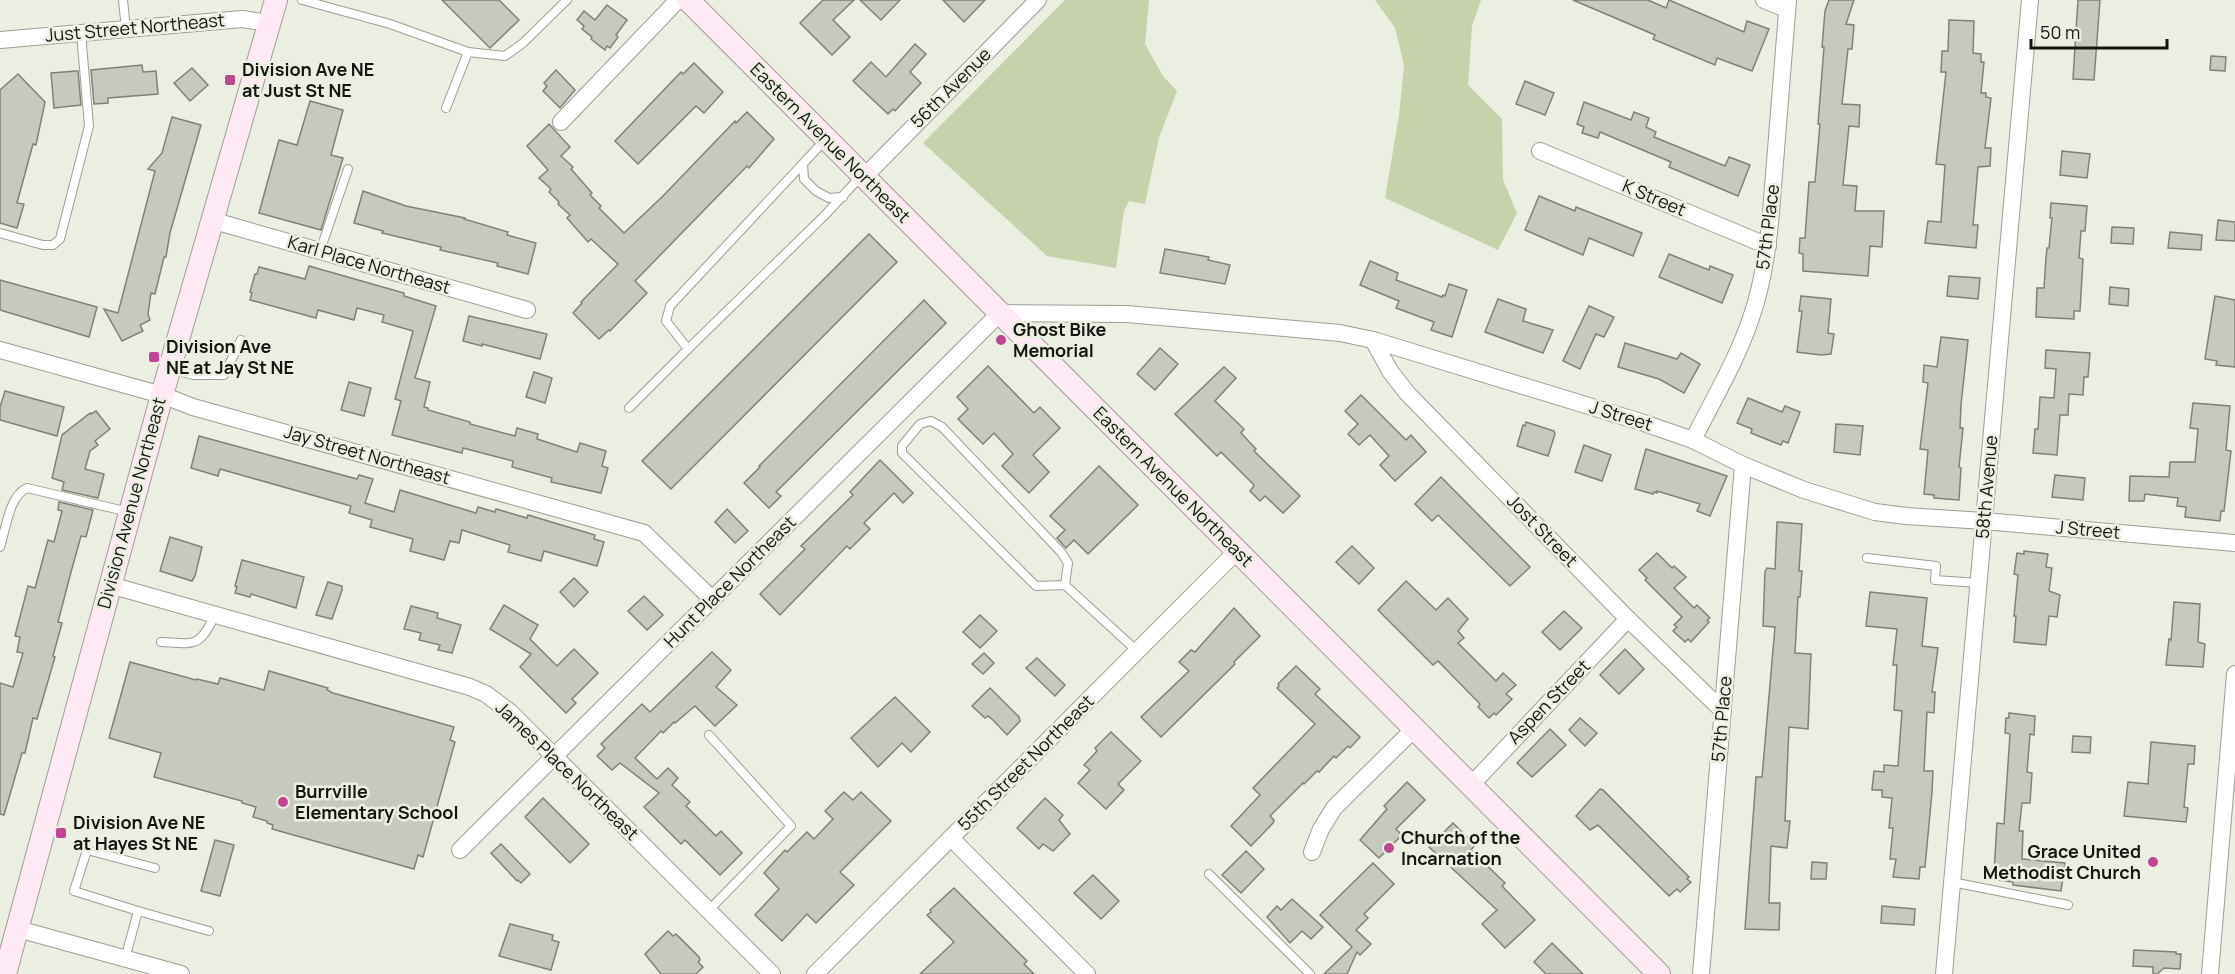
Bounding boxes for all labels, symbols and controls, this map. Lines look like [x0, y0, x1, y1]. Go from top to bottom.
street label: Just Street Northeast [44, 7, 226, 47]
scale bar [2031, 12, 2168, 50]
text: 50 m [2040, 20, 2080, 44]
street label: 56th Avenue [905, 42, 996, 133]
place label: Division Ave NE at Just St NE [242, 57, 374, 102]
street label: Eastern Avenue Northeast [745, 57, 916, 228]
marker: Division Ave NE at Just St NE [223, 73, 237, 87]
street label: K Street [1619, 173, 1690, 221]
street label: 57th Place [1750, 183, 1784, 271]
street label: Karl Place Northeast [285, 229, 453, 299]
place label: Ghost Bike Memorial [1013, 317, 1106, 362]
marker: Ghost Bike Memorial [994, 333, 1008, 347]
place label: Division Ave NE at Jay St NE [166, 334, 294, 379]
marker: Division Ave NE at Jay St NE [147, 350, 161, 364]
street label: Division Avenue Northeast [91, 394, 171, 611]
street label: J Street [1587, 394, 1656, 436]
street label: Eastern Avenue Northeast [1088, 401, 1259, 572]
street label: Jay Street Northeast [281, 419, 453, 489]
street label: 58th Avenue [1970, 434, 2002, 540]
street label: Jost Street [1502, 489, 1583, 572]
street label: Hunt Place Northeast [658, 510, 801, 653]
street label: J Street [2055, 514, 2121, 544]
street label: Aspen Street [1502, 654, 1595, 749]
street label: 57th Place [1705, 675, 1737, 763]
street label: 55th Street Northeast [952, 689, 1099, 836]
street label: James Place Northeast [491, 696, 645, 845]
place label: Burrville Elementary School [295, 779, 458, 824]
marker: Burrville Elementary School [276, 795, 290, 809]
place label: Division Ave NE at Hayes St NE [73, 810, 205, 855]
place label: Church of the Incarnation [1401, 825, 1521, 870]
marker: Division Ave NE at Hayes St NE [54, 826, 68, 840]
place label: Grace United Methodist Church [1983, 839, 2141, 884]
marker: Church of the Incarnation [1382, 841, 1396, 855]
marker: Grace United Methodist Church [2146, 855, 2160, 869]

